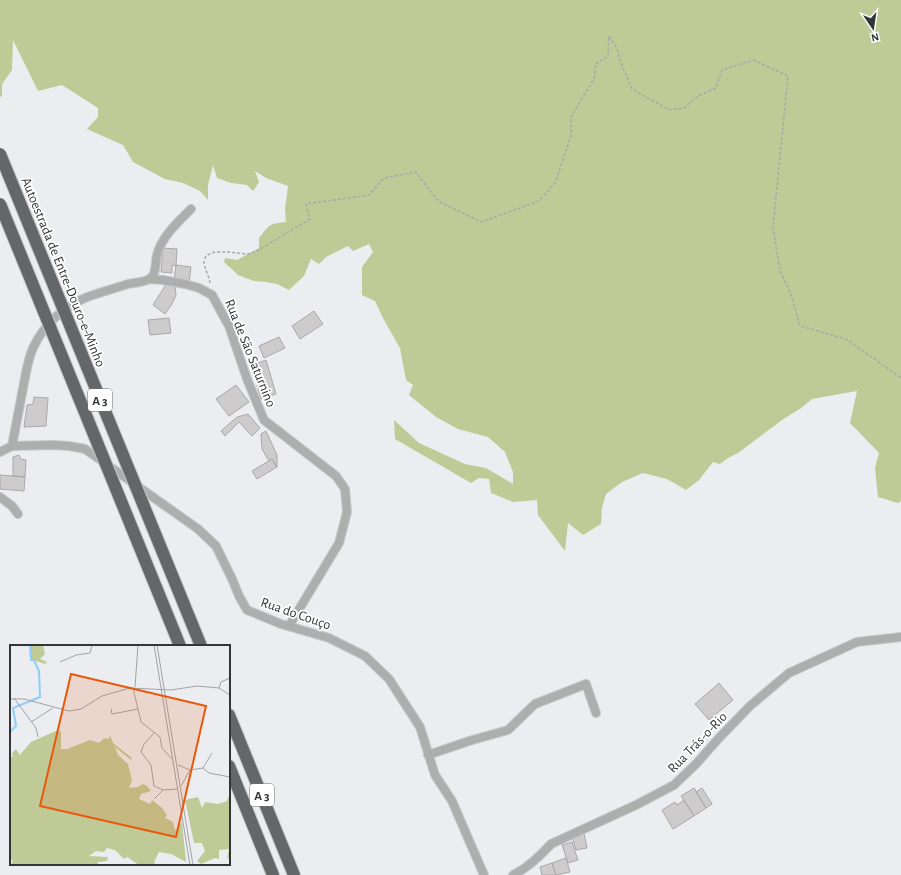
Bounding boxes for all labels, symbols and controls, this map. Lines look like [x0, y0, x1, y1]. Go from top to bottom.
north arrow [853, 8, 893, 48]
text: N [870, 31, 880, 43]
street label: Autoestrada de Entre-Douro-e-Minho [19, 176, 108, 369]
street label: Rua de São Saturnino [222, 297, 278, 409]
road number: A 3 [88, 389, 112, 411]
street label: Rua do Couço [259, 595, 333, 633]
inset map [10, 645, 230, 865]
street label: Rua Trás-o-Rio [665, 710, 730, 776]
road number: A 3 [250, 784, 274, 806]

